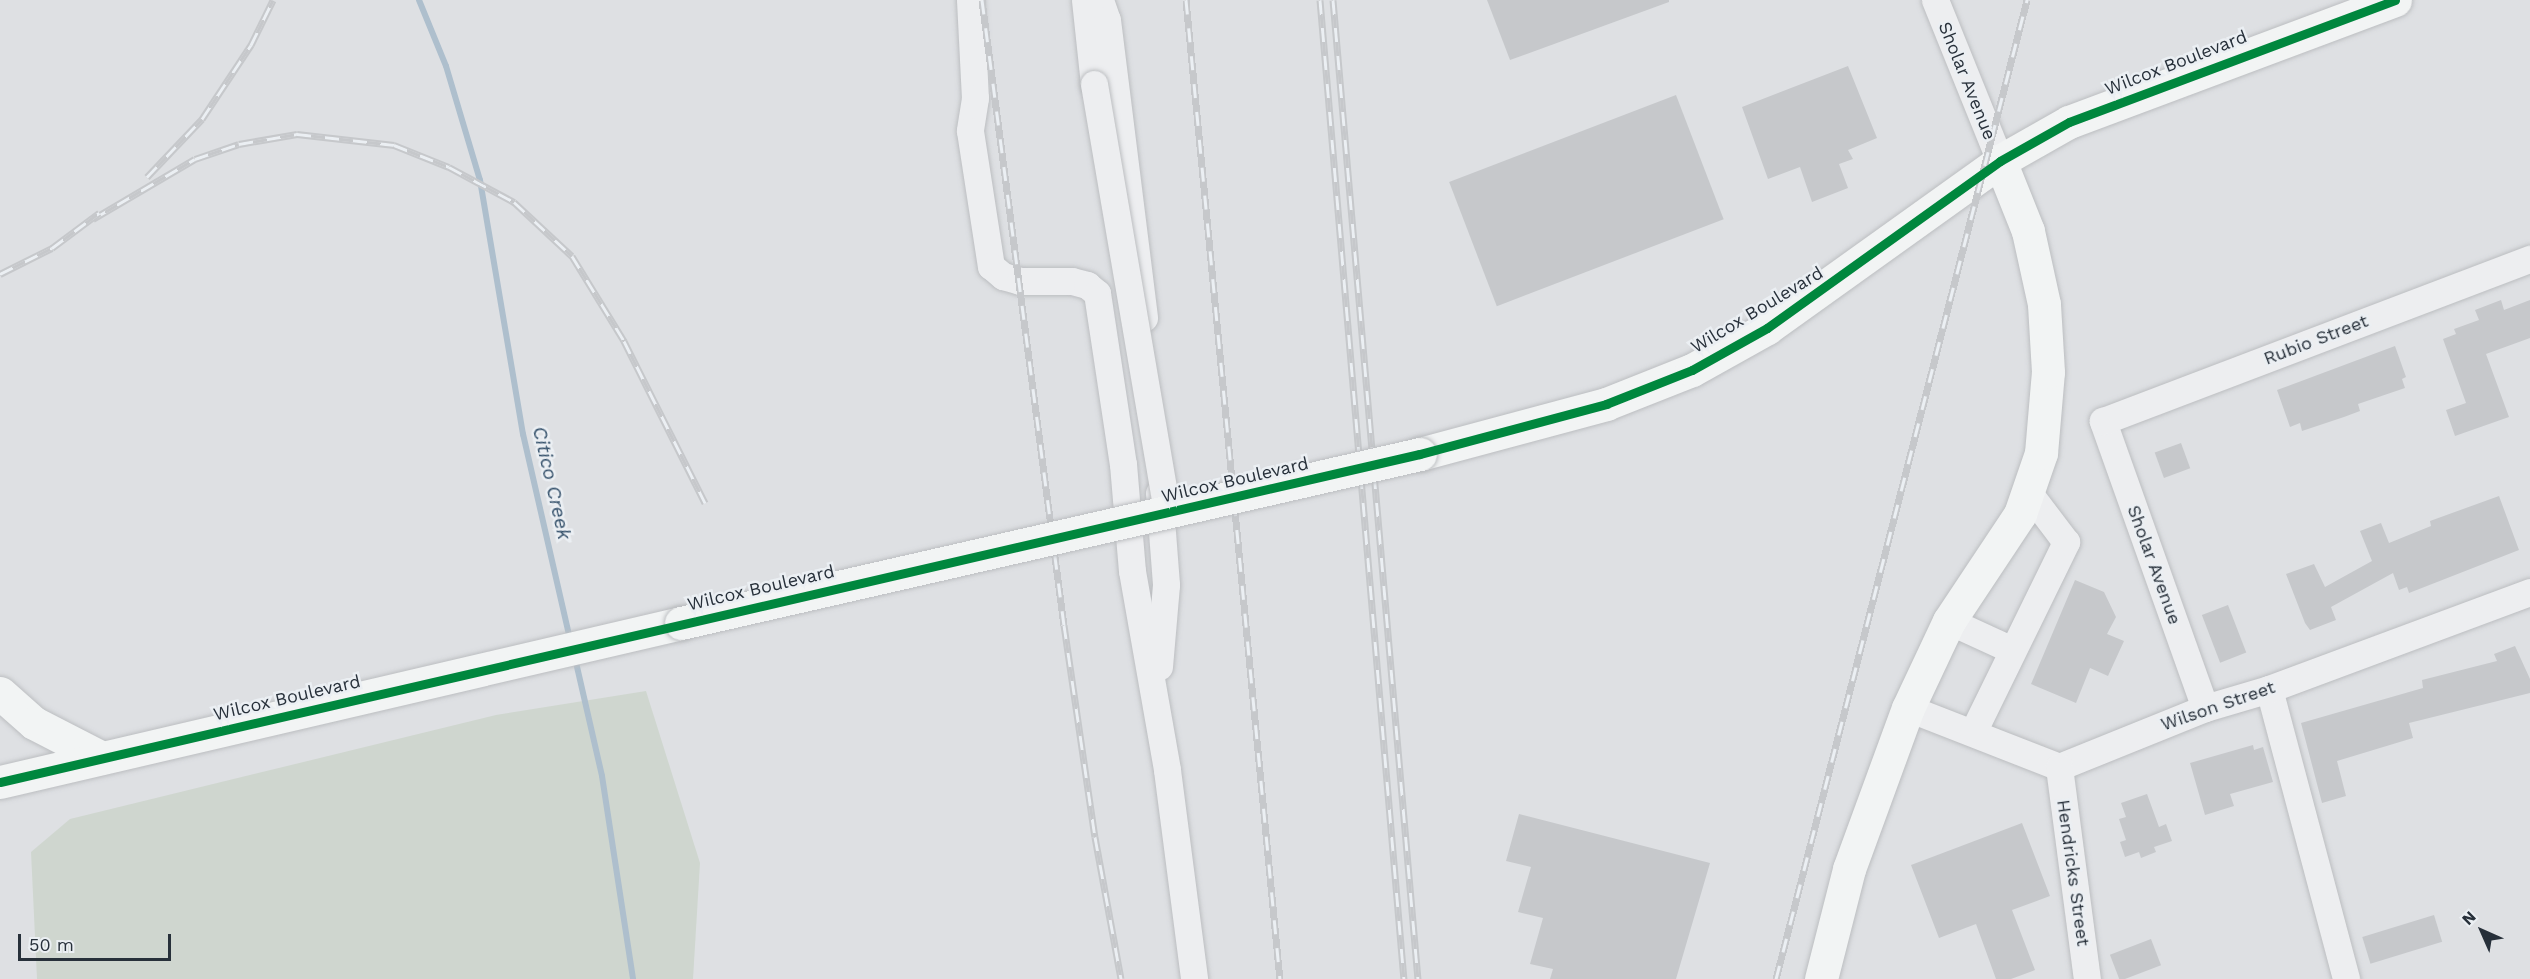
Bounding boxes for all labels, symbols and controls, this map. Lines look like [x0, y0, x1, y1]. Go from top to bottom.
street label: Sholar Avenue [1933, 18, 2001, 144]
street label: Wilcox Boulevard [2102, 26, 2250, 100]
street label: Wilcox Boulevard [1687, 262, 1827, 358]
street label: Rubio Street [2261, 310, 2371, 370]
water label: Citico Creek [527, 424, 577, 542]
street label: Wilcox Boulevard [1159, 453, 1311, 507]
street label: Sholar Avenue [2122, 502, 2186, 628]
street label: Wilcox Boulevard [685, 561, 837, 615]
street label: Wilcox Boulevard [211, 671, 363, 725]
street label: Wilson Street [2158, 676, 2278, 736]
street label: Hendricks Street [2052, 798, 2094, 948]
north arrow [2452, 901, 2512, 961]
text: N [2458, 907, 2480, 929]
scale bar [21, 922, 174, 960]
text: 50 m [29, 934, 74, 955]

